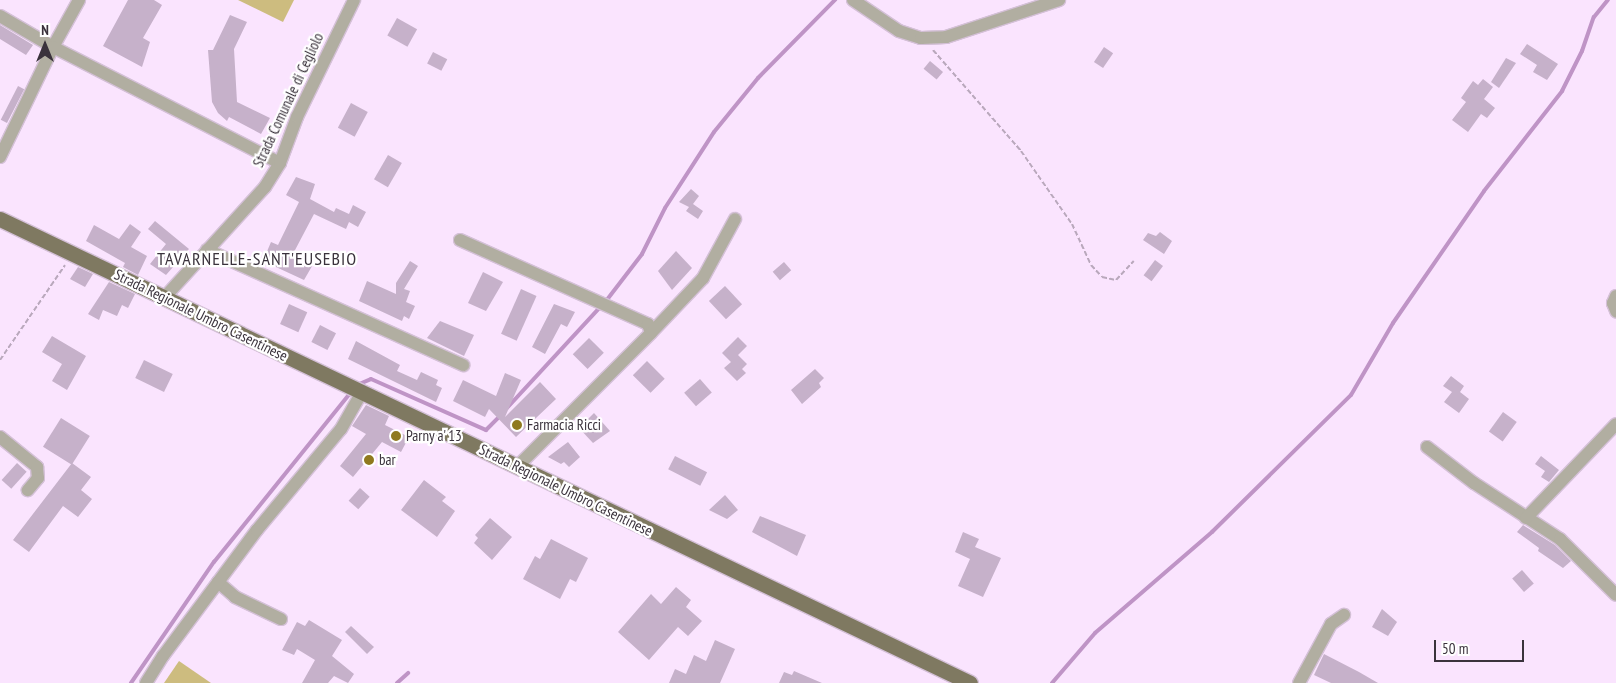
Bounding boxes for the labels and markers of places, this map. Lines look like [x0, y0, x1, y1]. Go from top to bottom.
place label: Farmacia Ricci [527, 416, 601, 434]
marker: Farmacia Ricci [511, 419, 523, 431]
place label: Parny a' 13 [406, 427, 463, 445]
marker: Parny a' 13 [390, 430, 402, 442]
place label: bar [379, 451, 396, 469]
marker: bar [363, 454, 375, 466]

